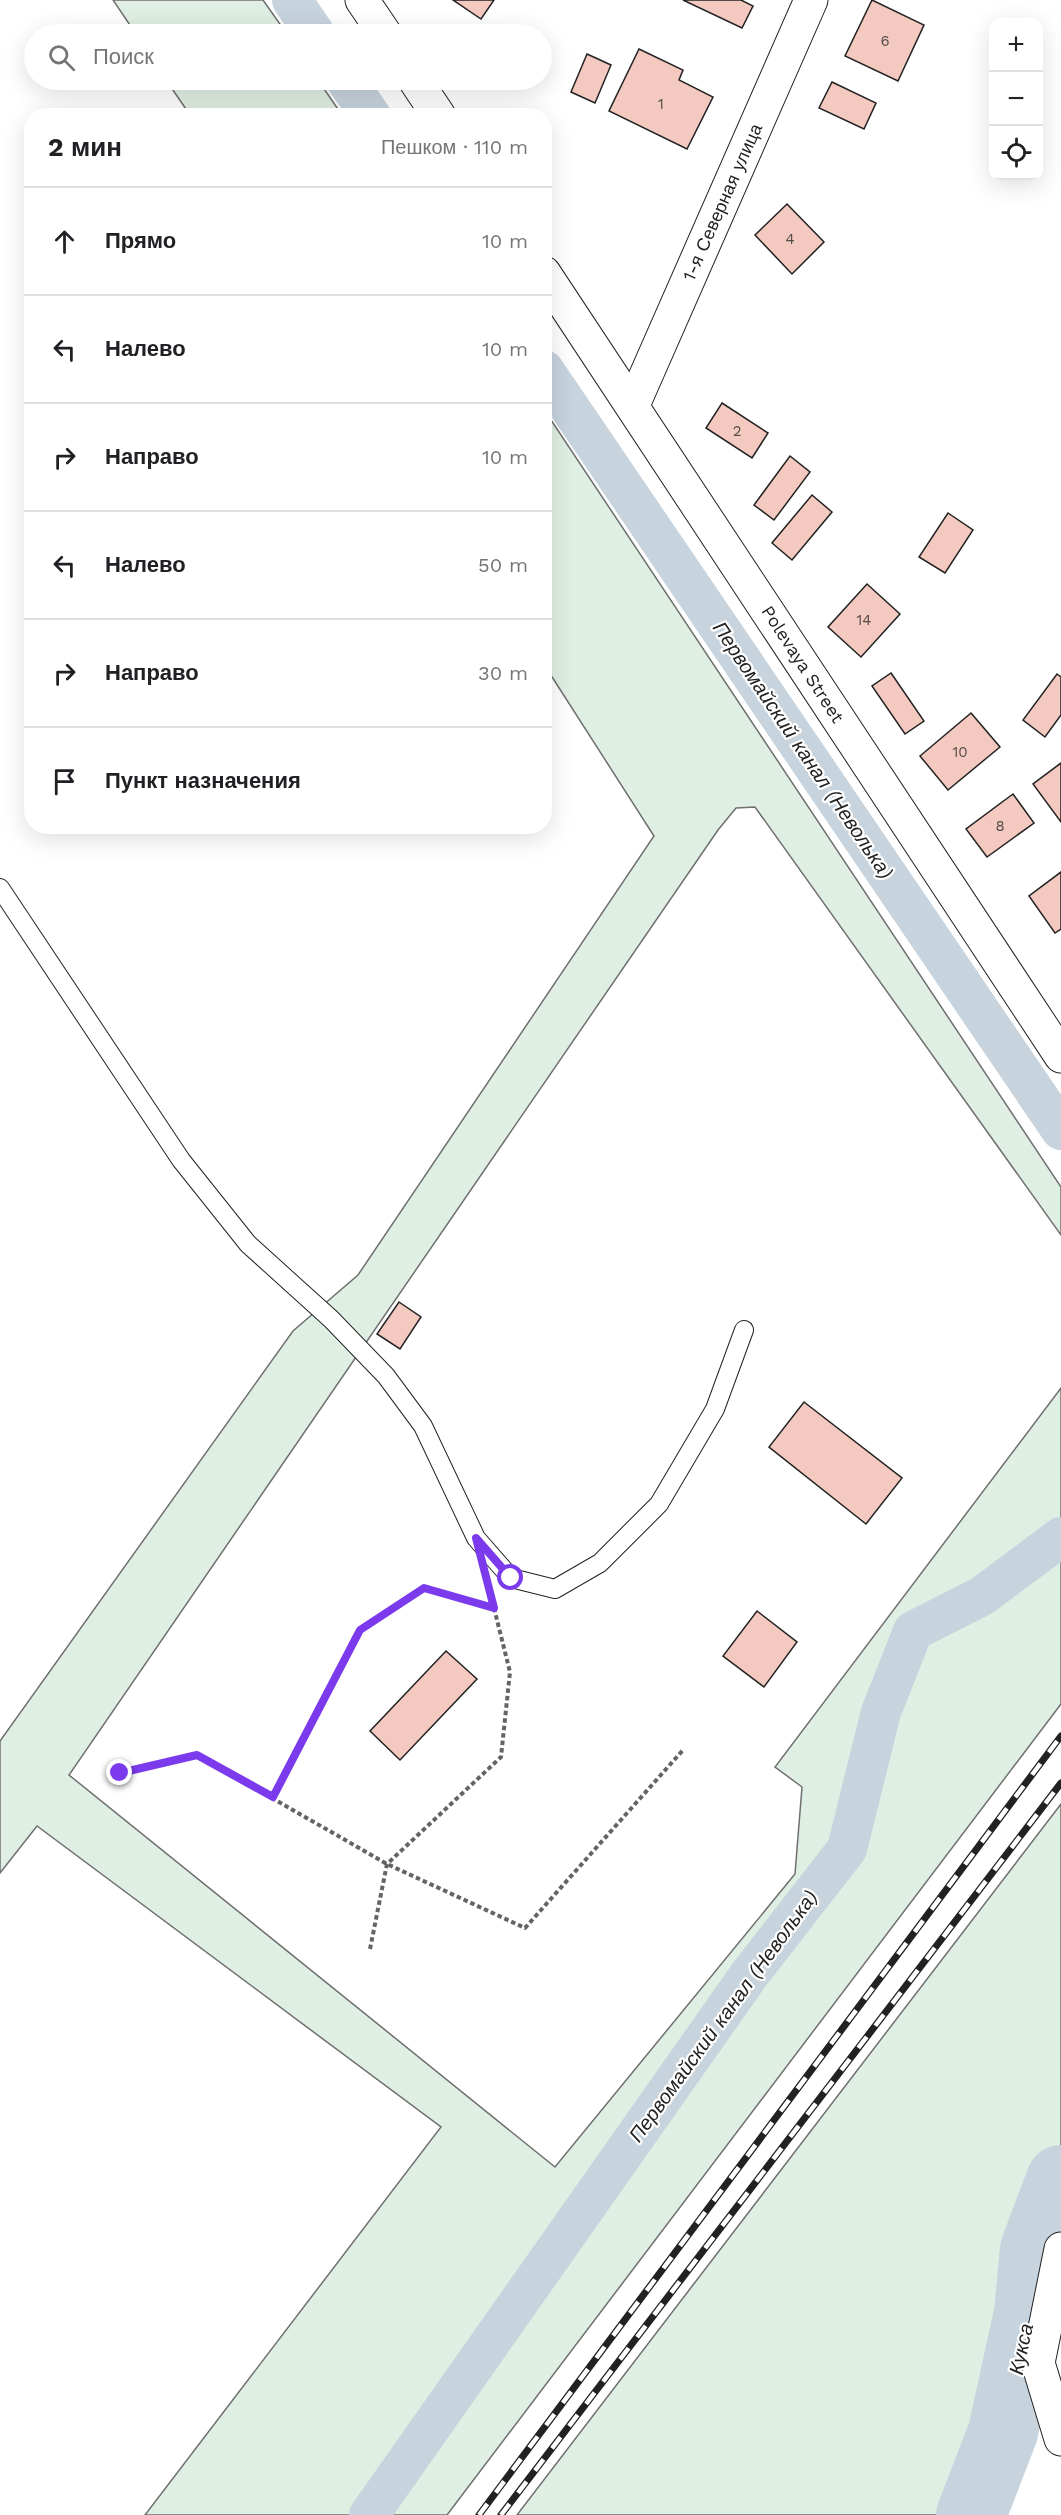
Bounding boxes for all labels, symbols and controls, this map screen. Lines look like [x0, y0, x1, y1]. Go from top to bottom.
map controls [989, 18, 1043, 180]
button: + [989, 18, 1043, 72]
search box [24, 24, 552, 90]
house number: 6 [880, 32, 890, 50]
icon: search [45, 41, 78, 74]
text: Поиск [93, 44, 154, 69]
button: − [989, 72, 1043, 126]
house number: 1 [658, 95, 664, 113]
street label: 1-я Северная улица [678, 119, 767, 284]
button: locate [989, 126, 1043, 180]
text: 2 мин [48, 132, 122, 162]
text: Пешком · 110 m [381, 135, 528, 159]
icon: ahead [48, 225, 81, 258]
text: Прямо [105, 228, 176, 253]
text: 10 m [482, 229, 528, 253]
house number: 4 [785, 230, 795, 248]
icon: left [48, 333, 81, 366]
text: Налево [105, 336, 186, 361]
text: 10 m [482, 337, 528, 361]
house number: 2 [733, 422, 741, 440]
icon: right [48, 441, 81, 474]
text: Направо [105, 444, 199, 469]
text: 10 m [482, 445, 528, 469]
icon: left [48, 549, 81, 582]
text: Налево [105, 552, 186, 577]
text: 50 m [478, 553, 528, 577]
street label: Polevaya Street [757, 602, 849, 727]
house number: 14 [856, 611, 872, 629]
water label: Первомайский канал (Неволька) [708, 617, 898, 883]
icon: right [48, 657, 81, 690]
text: Направо [105, 660, 199, 685]
text: 30 m [478, 661, 528, 685]
house number: 10 [952, 743, 968, 761]
icon: arrive [48, 765, 81, 798]
text: Пункт назначения [105, 768, 301, 793]
house number: 8 [995, 817, 1005, 835]
route start [497, 1564, 523, 1590]
route end [106, 1759, 132, 1785]
water label: Первомайский канал (Неволька) [624, 1886, 822, 2146]
water label: Кукса [1004, 2321, 1038, 2377]

